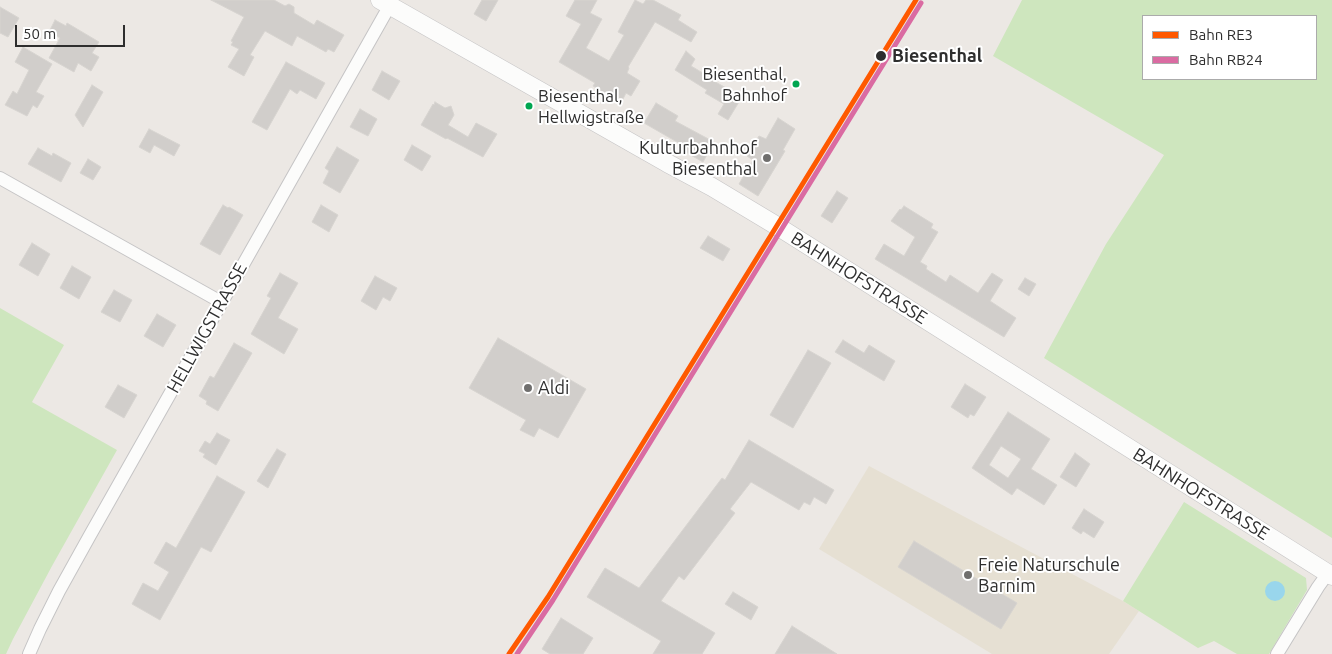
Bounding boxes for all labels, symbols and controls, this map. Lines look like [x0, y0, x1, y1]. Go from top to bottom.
scale bar [18, 15, 128, 47]
legend [1142, 15, 1317, 80]
text: 50 m [23, 25, 56, 42]
text: Bahn RE3 [1189, 26, 1253, 43]
place label: Biesenthal [892, 45, 982, 67]
marker: Biesenthal [874, 49, 888, 63]
text: Bahn RB24 [1189, 51, 1263, 68]
place label: Biesenthal, Bahnhof [702, 64, 787, 104]
marker: Biesenthal, Bahnhof [791, 79, 801, 89]
place label: Biesenthal, Hellwigstraße [538, 86, 644, 126]
marker: Biesenthal, Hellwigstraße [524, 101, 534, 111]
place label: Kulturbahnhof Biesenthal [639, 137, 757, 180]
marker: Kulturbahnhof Biesenthal [761, 152, 773, 164]
street label: BAHNHOFSTRASSE [787, 227, 931, 329]
street label: HELLWIGSTRASSE [162, 259, 252, 397]
place label: Aldi [538, 377, 569, 399]
marker: Aldi [522, 382, 534, 394]
street label: BAHNHOFSTRASSE [1129, 443, 1273, 545]
place label: Freie Naturschule Barnim [978, 554, 1120, 596]
marker: Freie Naturschule Barnim [962, 569, 974, 581]

